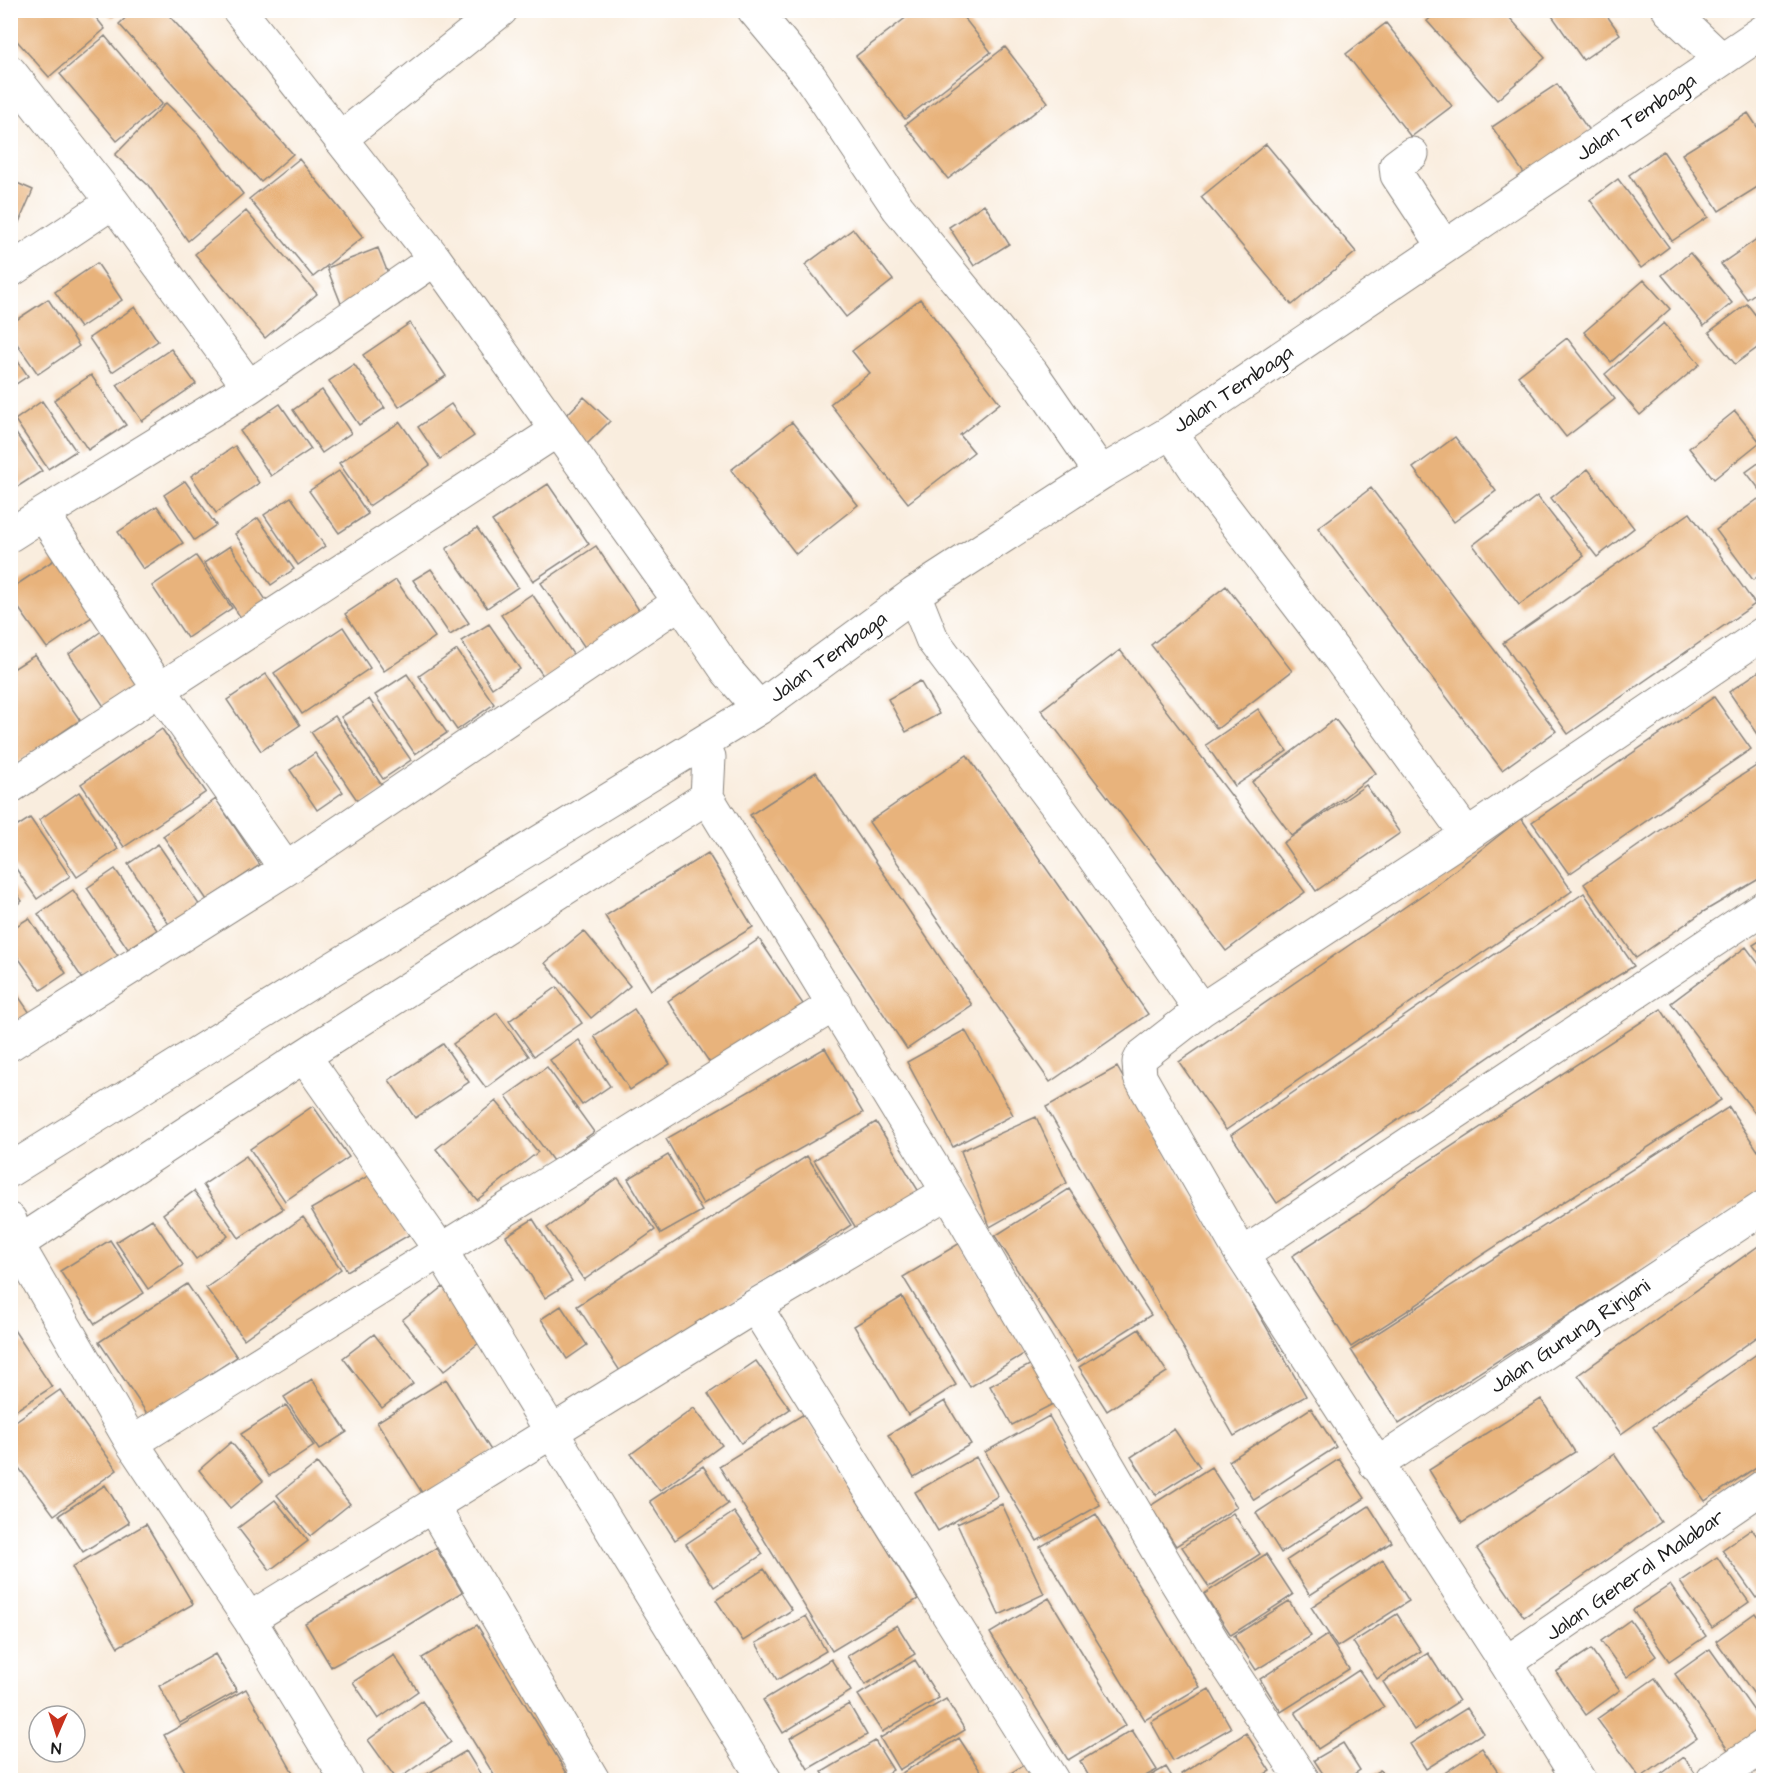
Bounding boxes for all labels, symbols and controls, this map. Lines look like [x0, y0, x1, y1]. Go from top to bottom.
street label: Jalan Tembaga [1570, 66, 1703, 170]
street label: Jalan Tembaga [1167, 338, 1300, 442]
street label: Jalan Tembaga [763, 604, 894, 711]
street label: Jalan Gunung Rinjani [1484, 1272, 1657, 1402]
street label: Jalan General Malabar [1540, 1502, 1731, 1648]
north arrow [27, 1704, 87, 1764]
text: N [51, 1737, 62, 1759]

